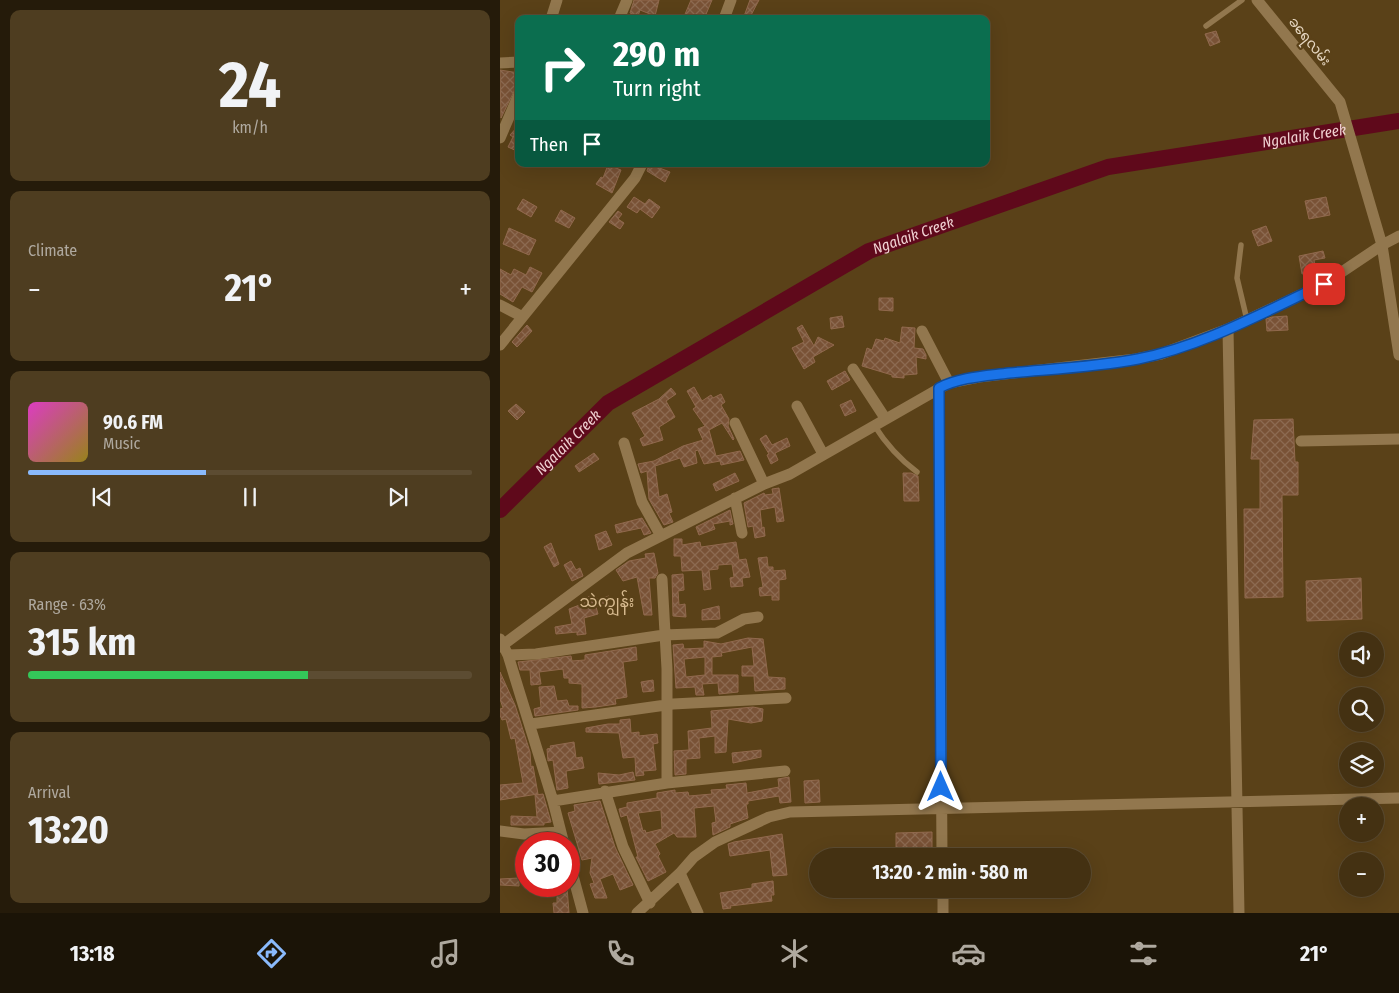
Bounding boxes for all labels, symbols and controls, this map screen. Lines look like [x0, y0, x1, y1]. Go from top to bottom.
street label: ခရေလမ်း [1282, 12, 1336, 71]
text: 290 m [613, 33, 700, 75]
icon: right [530, 35, 595, 100]
text: 24 [219, 46, 281, 124]
text: Turn right [613, 75, 701, 102]
text: km/h [232, 118, 268, 137]
water label: Ngalaik Creek [1261, 120, 1348, 152]
icon: arrive [578, 130, 606, 158]
text: Then [530, 133, 568, 156]
water label: Ngalaik Creek [870, 213, 957, 258]
text: Climate [28, 241, 77, 260]
pin [1303, 263, 1345, 305]
text: 21° [225, 265, 275, 311]
icon: arrive [1310, 270, 1338, 298]
text: − [28, 273, 41, 306]
text: + [459, 273, 472, 306]
water label: Ngalaik Creek [532, 406, 605, 479]
text: 90.6 FM [103, 411, 163, 434]
text: Music [103, 434, 140, 453]
icon: previous [88, 483, 116, 511]
icon: pause [236, 483, 264, 511]
icon: next [384, 483, 412, 511]
district label: သဲကျွန်း [580, 590, 634, 617]
text: Range · 63% [28, 595, 106, 614]
text: 315 km [28, 619, 136, 665]
map controls [1339, 632, 1384, 897]
button: sound [1339, 632, 1384, 677]
button: search [1339, 687, 1384, 732]
button: layers [1339, 742, 1384, 787]
position arrow [914, 760, 966, 812]
text: Arrival [28, 783, 70, 802]
button: + [1339, 797, 1384, 842]
text: 13:20 [28, 807, 109, 853]
speed limit sign: 30 [515, 832, 580, 897]
button: − [1339, 852, 1384, 897]
text: 13:20 · 2 min · 580 m [872, 861, 1028, 884]
icon: directions [254, 936, 289, 971]
icon: music [428, 936, 463, 971]
icon: phone [603, 936, 638, 971]
icon: climate [777, 936, 812, 971]
icon: car [951, 936, 986, 971]
icon: filters [1126, 936, 1161, 971]
text: 13:18 [70, 940, 115, 967]
text: 21° [1300, 940, 1329, 967]

